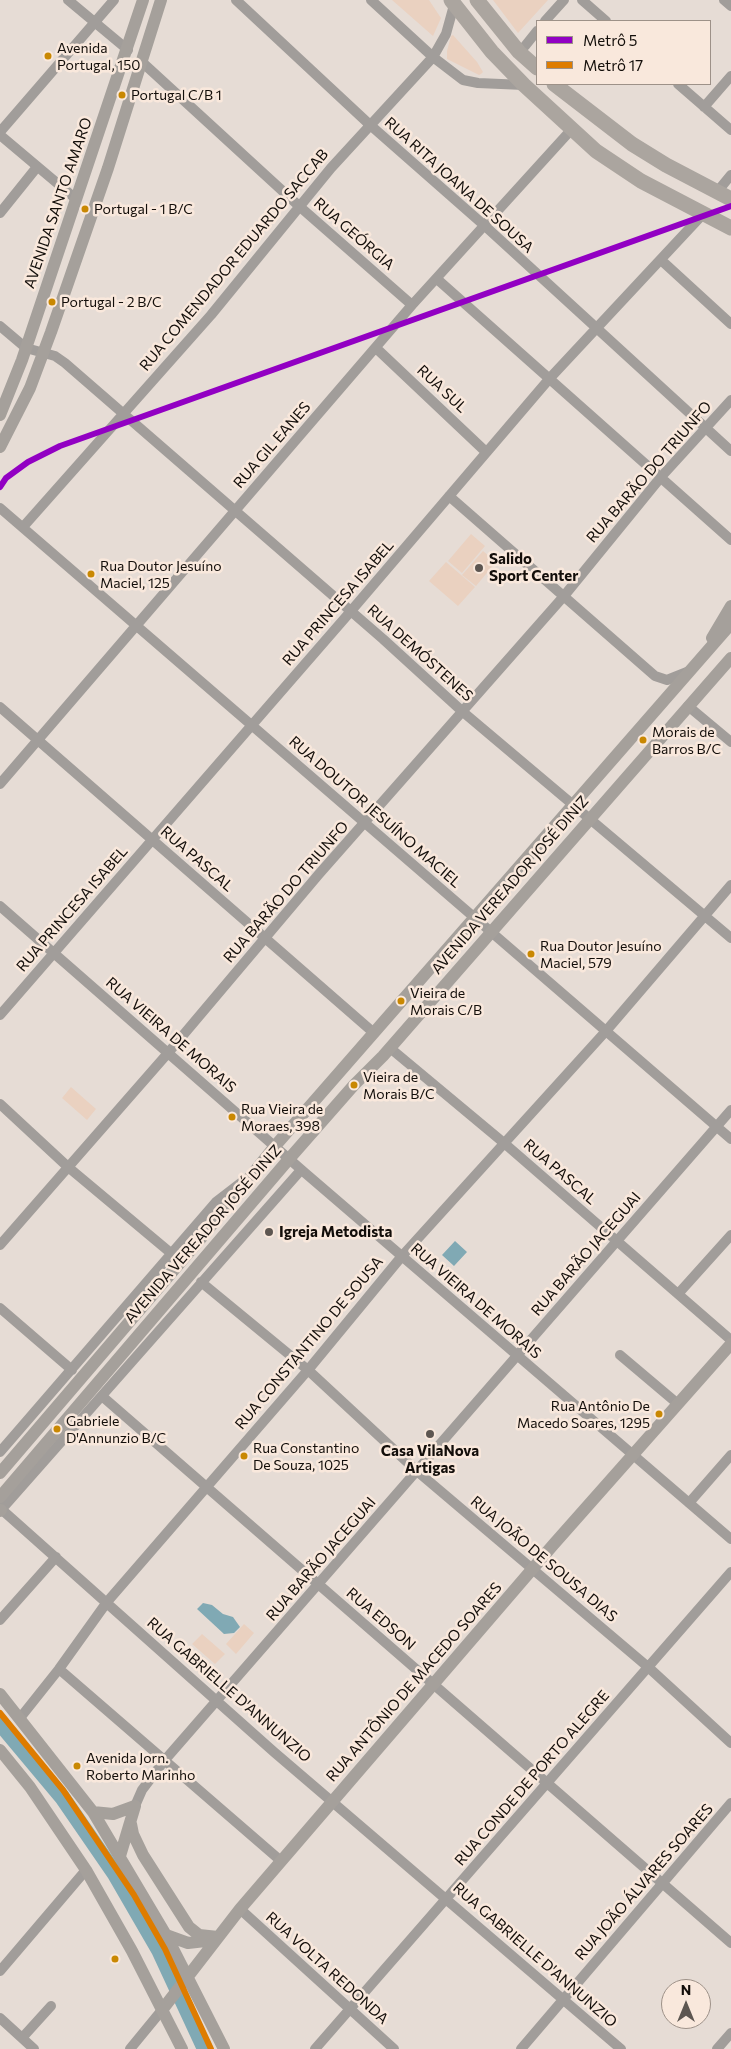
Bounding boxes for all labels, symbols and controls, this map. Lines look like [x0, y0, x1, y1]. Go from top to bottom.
legend [536, 20, 711, 85]
text: Metrô 5 [583, 31, 637, 49]
place label: Avenida Portugal, 150 [57, 40, 140, 72]
marker: Avenida Portugal, 150 [43, 51, 53, 61]
text: Metrô 17 [583, 56, 643, 74]
place label: Portugal C/B 1 [131, 87, 222, 103]
marker: Portugal C/B 1 [117, 90, 127, 100]
street label: RUA RITA JOANA DE SOUSA [381, 113, 537, 257]
street label: AVENIDA SANTO AMARO [20, 115, 96, 291]
street label: RUA COMENDADOR EDUARDO SACCAB [136, 146, 332, 374]
street label: RUA GEÓRGIA [310, 194, 398, 274]
place label: Portugal - 1 B/C [94, 201, 193, 217]
marker: Portugal - 1 B/C [80, 204, 90, 214]
place label: Portugal - 2 B/C [61, 294, 162, 310]
marker: Portugal - 2 B/C [47, 297, 57, 307]
street label: RUA SUL [413, 361, 471, 417]
street label: RUA GIL EANES [230, 398, 314, 492]
street label: RUA BARÃO DO TRIUNFO [583, 398, 715, 546]
street label: RUA PRINCESA ISABEL [279, 537, 397, 669]
place label: Salido Sport Center [489, 550, 578, 585]
place label: Rua Doutor Jesuíno Maciel, 125 [100, 558, 222, 590]
marker: Salido Sport Center [473, 562, 485, 574]
marker: Rua Doutor Jesuíno Maciel, 125 [86, 569, 96, 579]
street label: RUA DEMÓSTENES [363, 601, 477, 705]
place label: Morais de Barros B/C [652, 724, 721, 756]
street label: RUA DOUTOR JESUÍNO MACIEL [285, 732, 465, 892]
marker: Morais de Barros B/C [638, 735, 648, 745]
street label: AVENIDA VEREADOR JOSÉ DINIZ [428, 792, 592, 978]
street label: RUA BARÃO DO TRIUNFO [220, 818, 352, 966]
street label: RUA PASCAL [157, 823, 237, 895]
street label: RUA PRINCESA ISABEL [13, 843, 131, 975]
place label: Rua Doutor Jesuíno Maciel, 579 [540, 938, 662, 970]
marker: Rua Doutor Jesuíno Maciel, 579 [526, 949, 536, 959]
street label: RUA VIEIRA DE MORAIS [102, 973, 240, 1097]
place label: Vieira de Morais C/B [410, 985, 482, 1018]
marker: Vieira de Morais C/B [396, 996, 406, 1006]
place label: Vieira de Morais B/C [363, 1069, 435, 1102]
marker: Vieira de Morais B/C [349, 1080, 359, 1090]
place label: Rua Vieira de Moraes, 398 [241, 1101, 323, 1134]
marker: Rua Vieira de Moraes, 398 [227, 1112, 237, 1122]
street label: RUA PASCAL [520, 1136, 600, 1208]
street label: AVENIDA VEREADOR JOSÉ DINIZ [121, 1141, 285, 1327]
street label: RUA BARÃO JACEGUAI [527, 1188, 645, 1320]
place label: Igreja Metodista [279, 1223, 392, 1241]
marker: Igreja Metodista [263, 1226, 275, 1238]
street label: RUA VIEIRA DE MORAIS [407, 1239, 545, 1363]
street label: RUA CONSTANTINO DE SOUSA [231, 1253, 387, 1433]
place label: Rua Antônio De Macedo Soares, 1295 [517, 1398, 650, 1430]
marker: Rua Antônio De Macedo Soares, 1295 [654, 1409, 664, 1419]
place label: Gabriele D'Annunzio B/C [66, 1413, 166, 1445]
marker: Gabriele D'Annunzio B/C [52, 1424, 62, 1434]
marker: Casa VilaNova Artigas [424, 1428, 436, 1440]
place label: Rua Constantino De Souza, 1025 [253, 1440, 359, 1472]
place label: Casa VilaNova Artigas [381, 1442, 479, 1477]
marker: Rua Constantino De Souza, 1025 [239, 1451, 249, 1461]
street label: RUA JOÃO DE SOUSA DIAS [467, 1492, 621, 1626]
street label: RUA BARÃO JACEGUAI [262, 1493, 380, 1625]
street label: RUA ANTÔNIO DE MACEDO SOARES [322, 1579, 506, 1785]
street label: RUA EDSON [343, 1584, 419, 1654]
street label: RUA GABRIELLE D'ANNUNZIO [143, 1614, 315, 1766]
street label: RUA CONDE DE PORTO ALEGRE [451, 1687, 613, 1869]
place label: Avenida Jorn. Roberto Marinho [86, 1750, 195, 1782]
marker: Avenida Jorn. Roberto Marinho [72, 1761, 82, 1771]
street label: RUA JOÃO ÁLVARES SOARES [571, 1800, 717, 1964]
street label: RUA GABRIELLE D'ANNUNZIO [449, 1879, 621, 2031]
street label: RUA VOLTA REDONDA [262, 1908, 392, 2028]
unlabelled marker [110, 1954, 120, 1964]
north arrow [661, 1979, 711, 2029]
text: N [681, 1981, 691, 1998]

